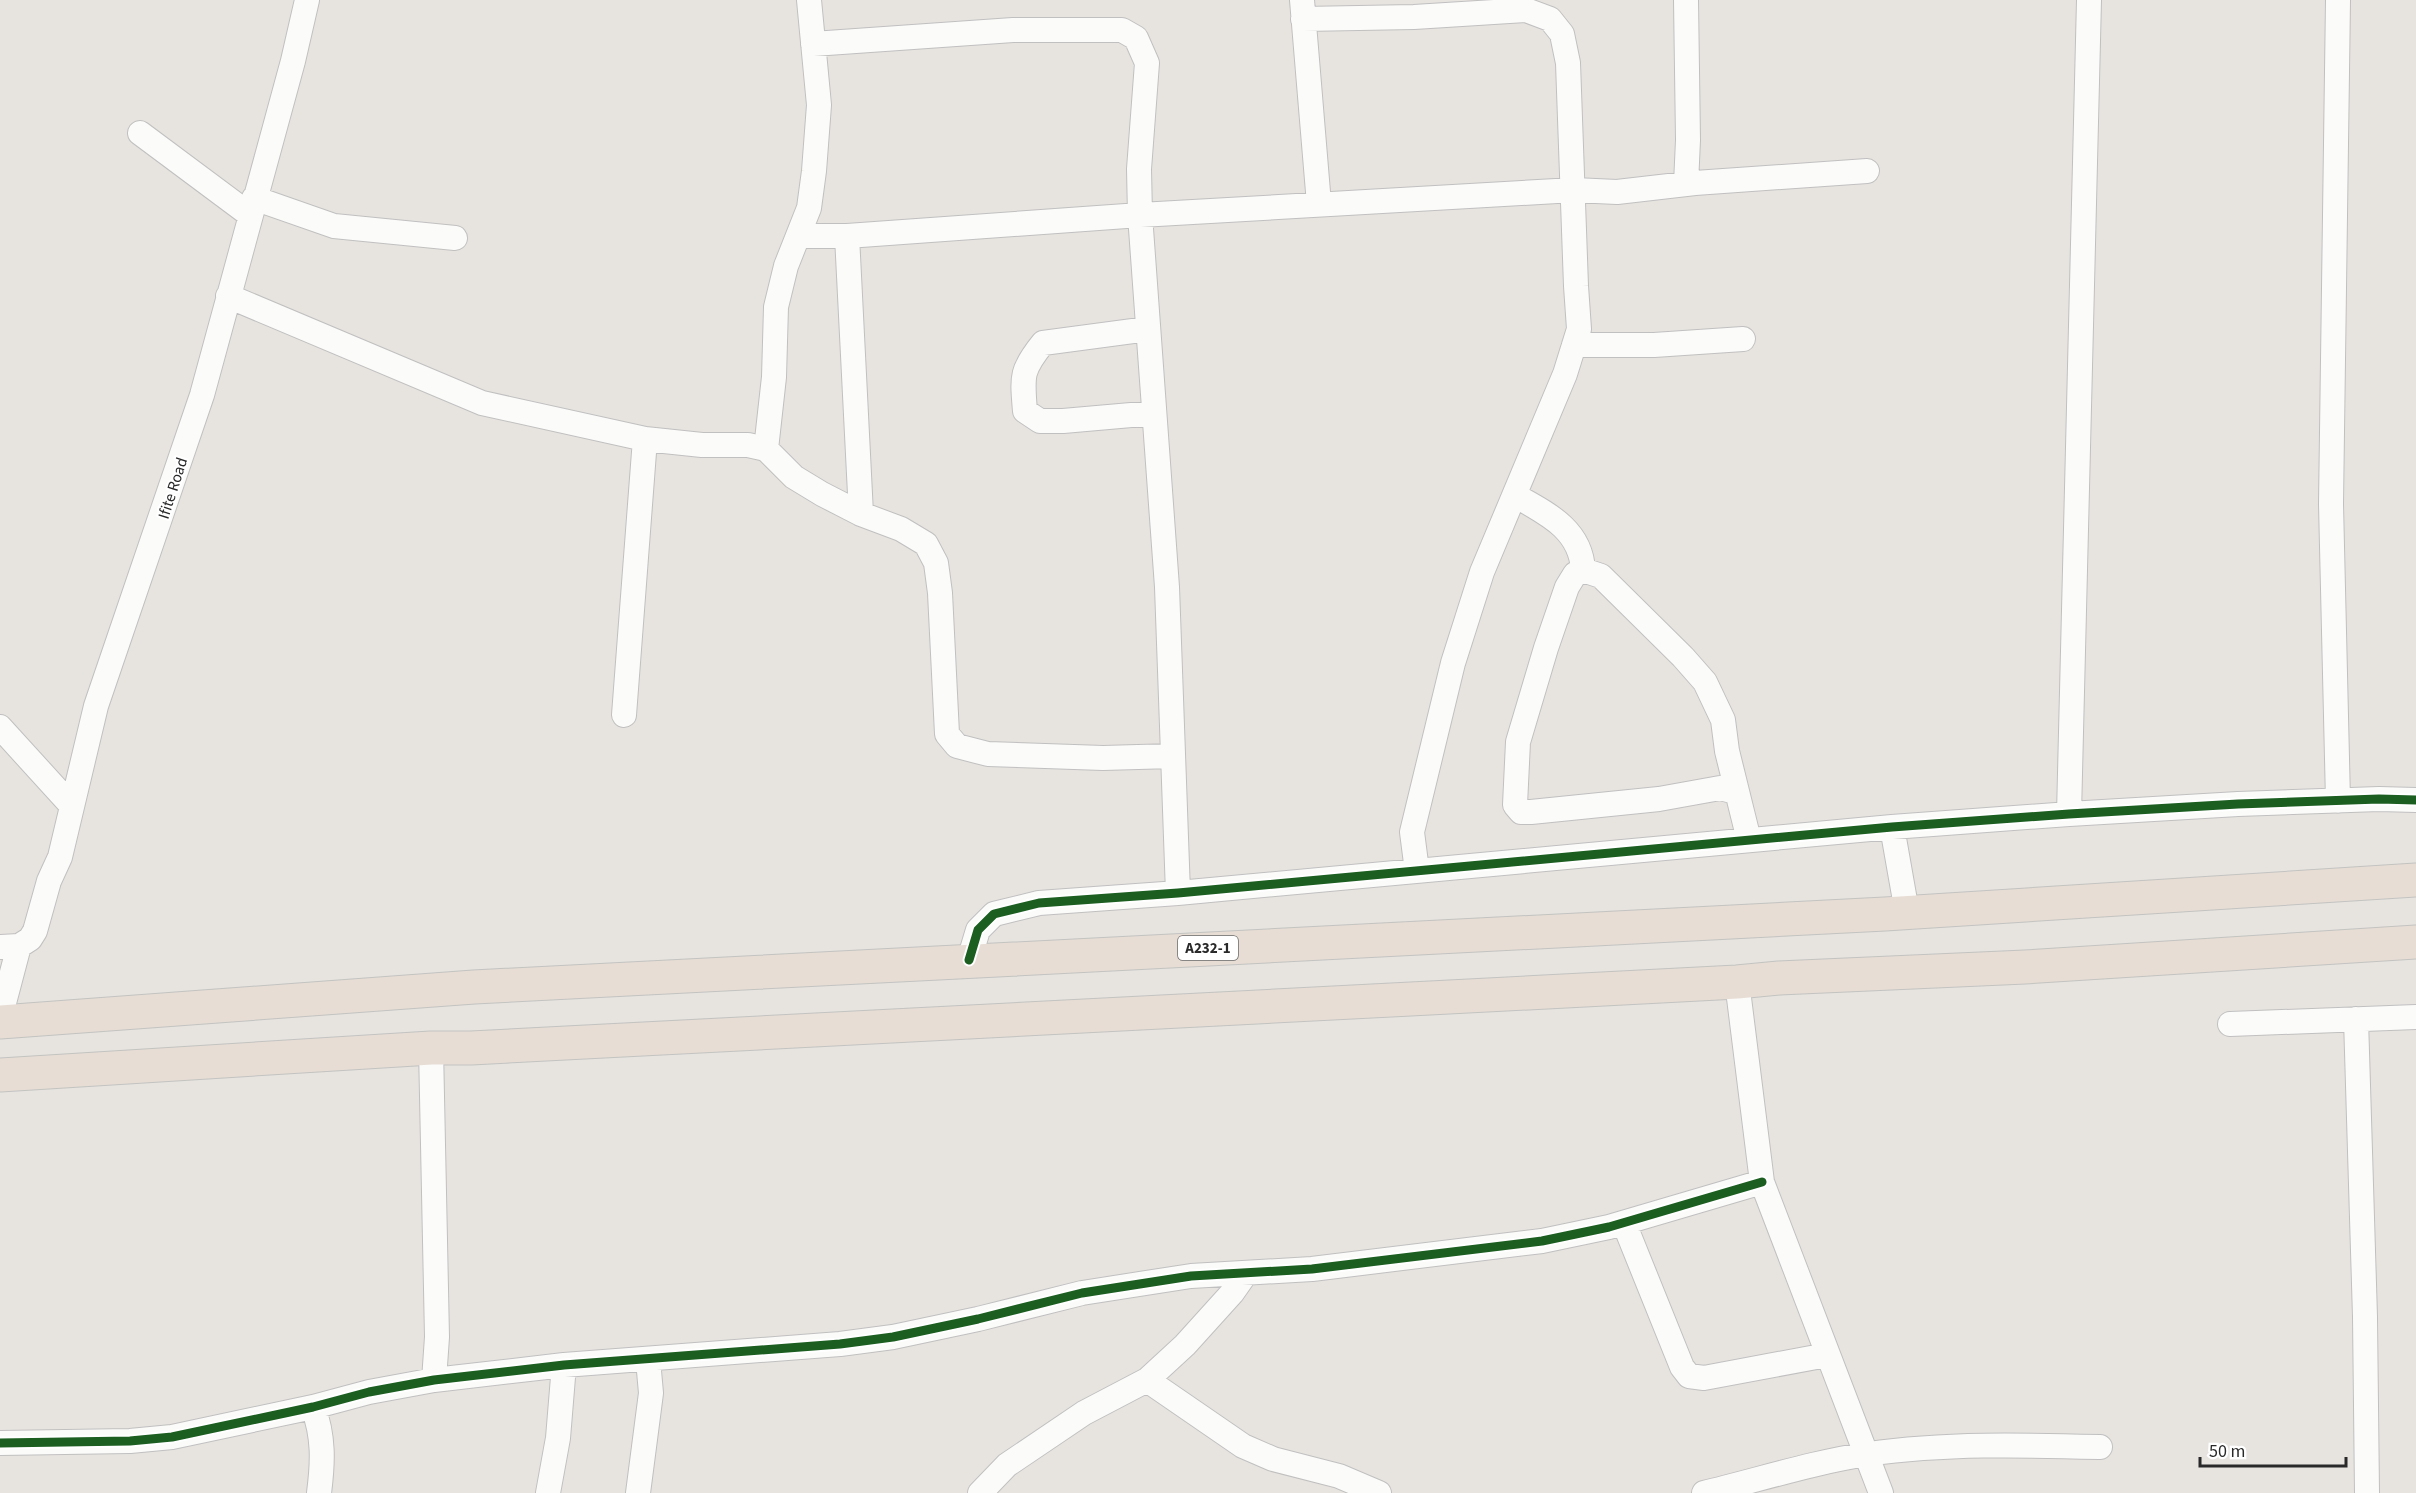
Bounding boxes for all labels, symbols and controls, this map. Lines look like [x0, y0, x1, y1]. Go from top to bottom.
street label: Ifite Road [153, 455, 193, 522]
road number: A232-1 [1178, 936, 1238, 960]
scale bar [2200, 1430, 2346, 1468]
text: 50 m [2209, 1439, 2245, 1464]

